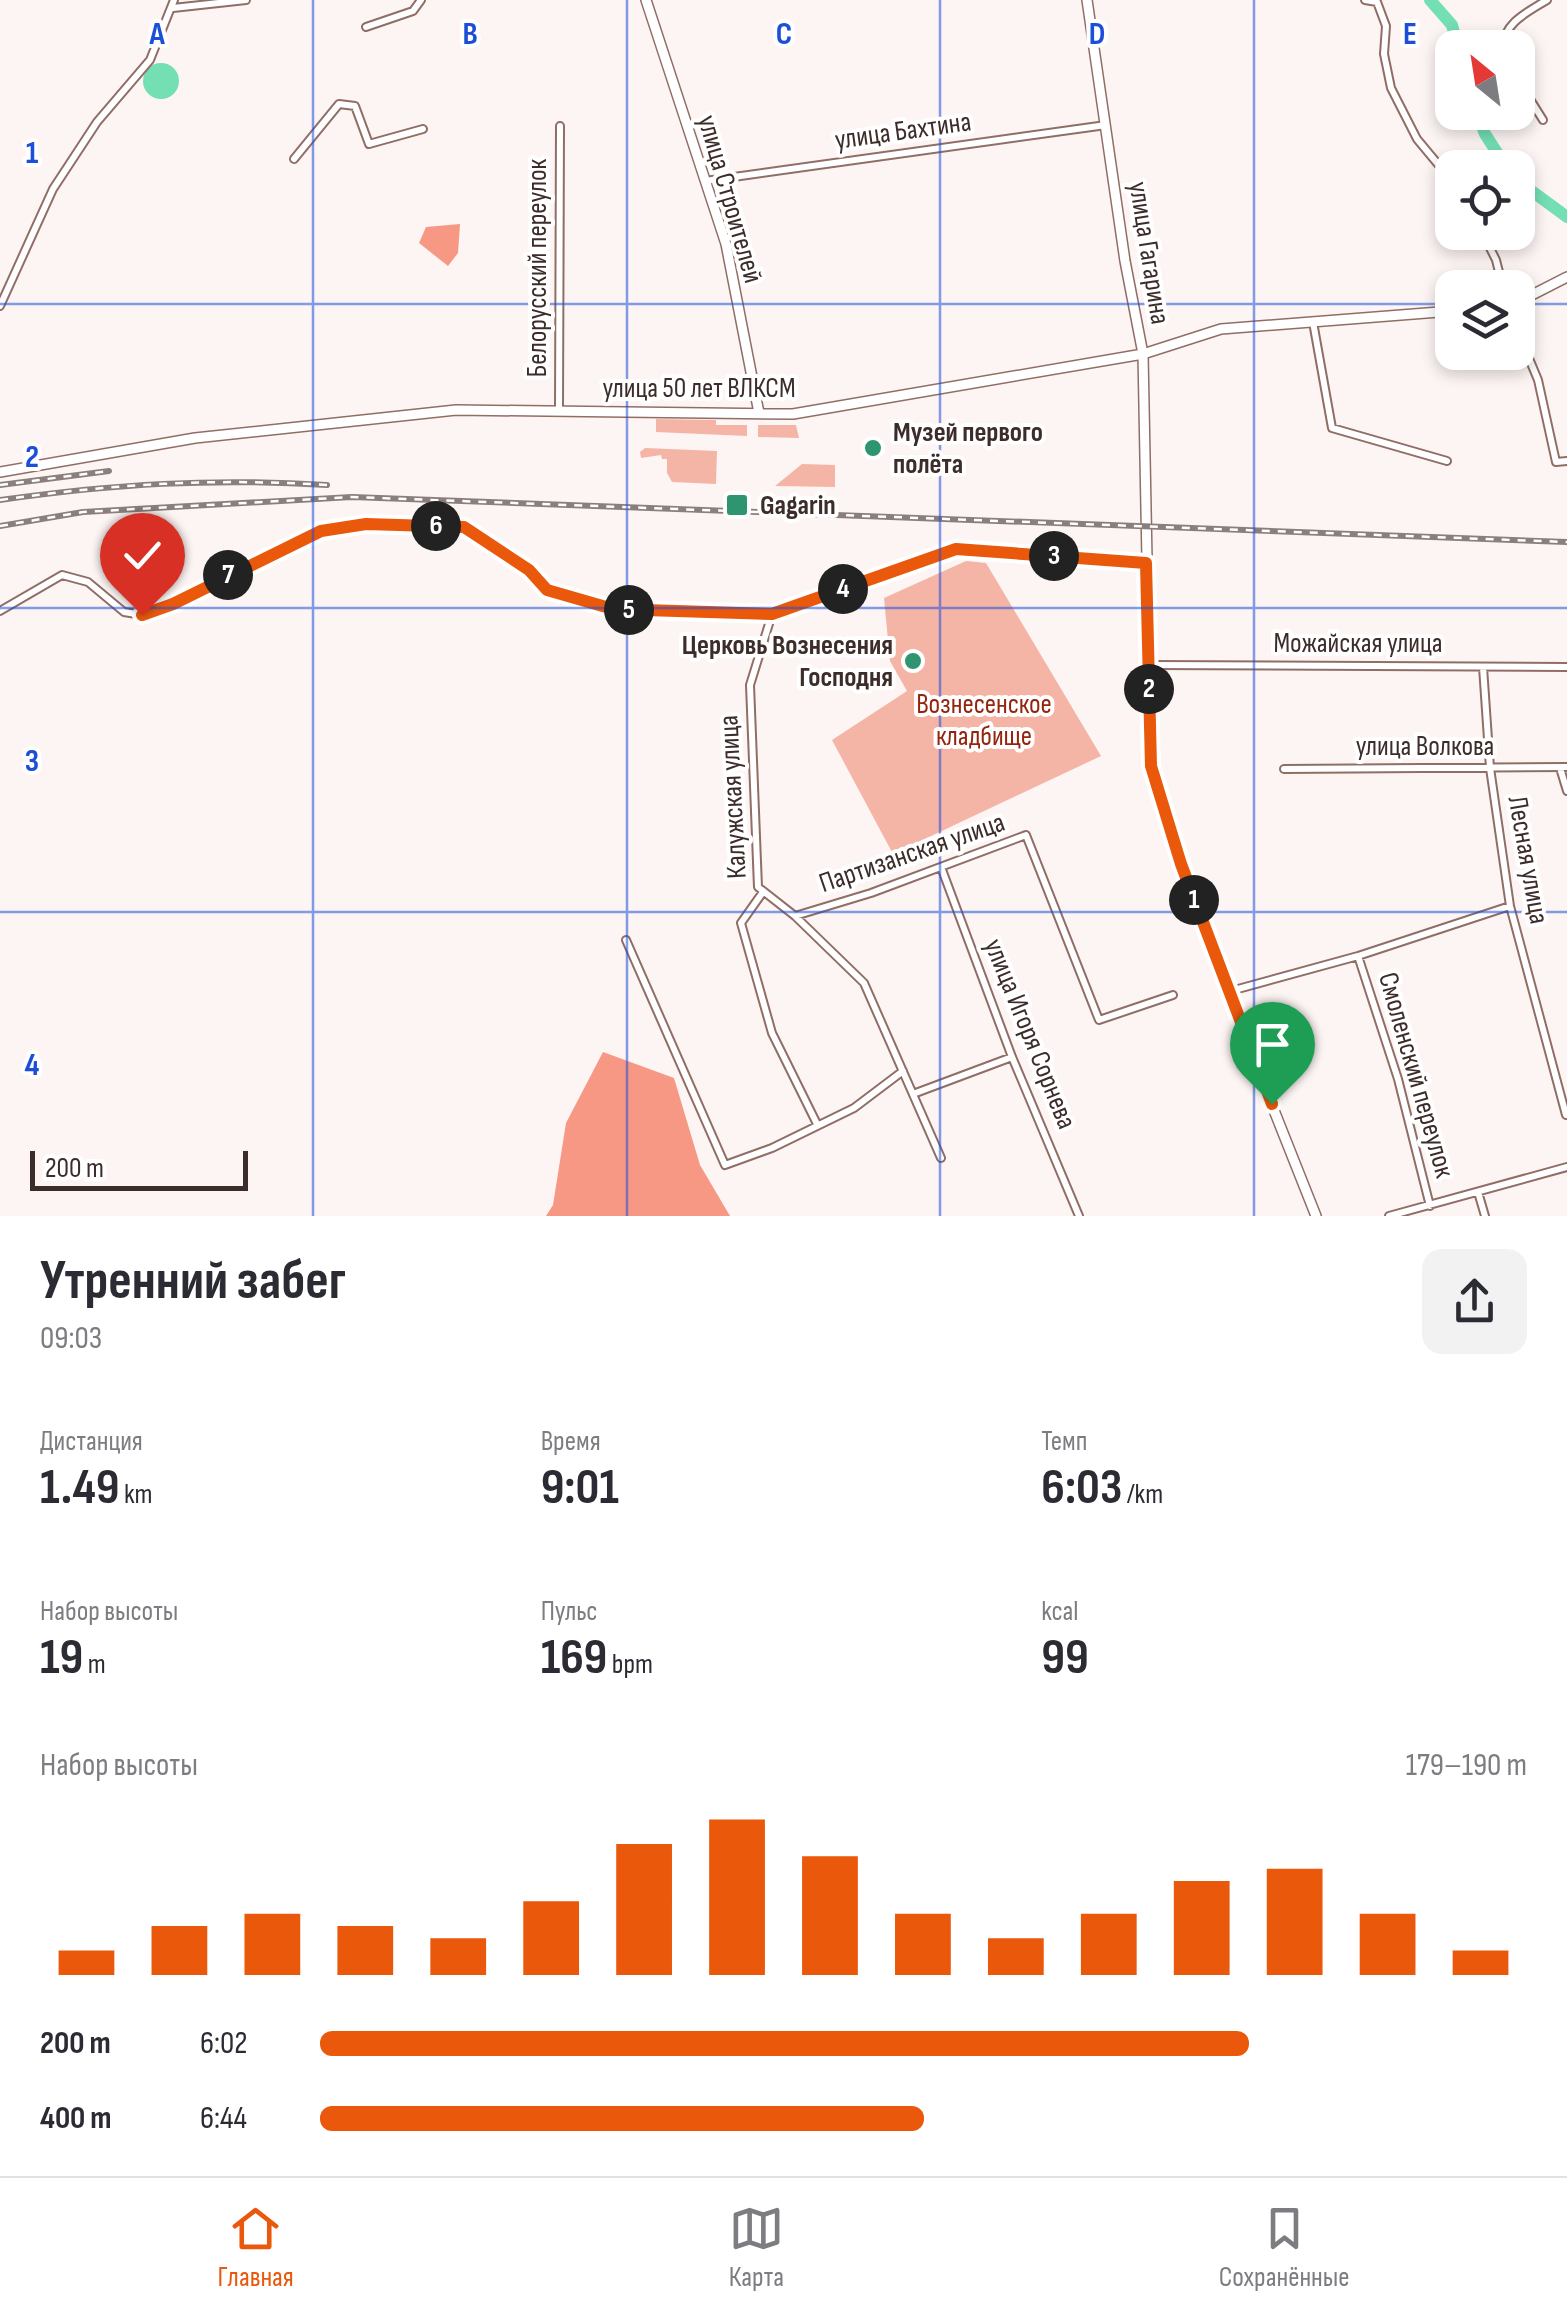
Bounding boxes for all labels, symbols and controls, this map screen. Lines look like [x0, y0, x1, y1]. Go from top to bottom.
text: A [148, 15, 165, 54]
text: B [462, 15, 478, 54]
text: C [776, 15, 792, 54]
text: D [1089, 15, 1105, 54]
text: E [1403, 15, 1417, 54]
north arrow [1435, 30, 1535, 130]
map controls [1435, 30, 1535, 370]
street label: улица Бахтина [833, 105, 973, 157]
street label: улица Строителей [690, 111, 770, 287]
text: 1 [26, 134, 39, 173]
button: locate [1435, 150, 1535, 250]
street label: Белорусский переулок [521, 158, 554, 377]
street label: улица Гагарина [1121, 179, 1177, 327]
button: layers [1435, 270, 1535, 370]
street label: улица 50 лет ВЛКСМ [602, 372, 796, 405]
place label: Музей первого полёта [893, 416, 1043, 481]
marker: Музей первого полёта [862, 437, 884, 459]
text: 2 [25, 438, 39, 477]
place label: Gagarin [760, 489, 836, 522]
marker: Gagarin [724, 492, 750, 518]
pin: 6 [411, 501, 461, 551]
text: 6 [429, 509, 443, 542]
pin [100, 513, 185, 616]
icon: check [115, 528, 170, 583]
pin: 3 [1029, 531, 1079, 581]
text: 3 [1048, 539, 1060, 572]
pin: 7 [203, 550, 253, 600]
text: 7 [222, 558, 234, 591]
pin: 4 [818, 564, 868, 614]
text: 4 [836, 572, 850, 605]
pin: 5 [604, 585, 654, 635]
text: 5 [623, 593, 635, 626]
street label: Можайская улица [1273, 627, 1443, 660]
place label: Церковь Вознесения Господня [682, 629, 893, 694]
marker: Церковь Вознесения Господня [902, 650, 924, 672]
pin: 2 [1124, 664, 1174, 714]
text: 2 [1143, 672, 1155, 705]
park label: Вознесенское кладбище [916, 688, 1052, 753]
street label: Калужская улица [712, 714, 754, 880]
street label: улица Волкова [1356, 730, 1494, 763]
text: 3 [25, 742, 39, 781]
street label: Лесная улица [1501, 793, 1555, 927]
street label: Партизанская улица [815, 806, 1009, 900]
pin: 1 [1169, 875, 1219, 925]
text: 1 [1189, 883, 1199, 916]
street label: улица Игоря Сорнева [977, 934, 1083, 1134]
street label: Смоленский переулок [1371, 969, 1461, 1182]
pin [1230, 1002, 1315, 1105]
icon: arrive [1245, 1017, 1300, 1072]
text: 4 [25, 1046, 40, 1085]
scale bar [30, 1146, 248, 1190]
text: 200 m [45, 1152, 104, 1185]
text: Утренний забег [40, 1248, 346, 1315]
button: share [1422, 1249, 1527, 1354]
text: 09:03 [40, 1319, 102, 1358]
text: Дистанция [40, 1425, 143, 1458]
text: Время [541, 1425, 601, 1458]
text: Темп [1041, 1425, 1087, 1458]
text: 1.49 [40, 1458, 119, 1518]
text: 9:01 [541, 1458, 619, 1518]
text: 6:03 [1041, 1458, 1122, 1518]
text: km [119, 1478, 153, 1511]
text: /km [1122, 1478, 1163, 1511]
text: Набор высоты [40, 1595, 178, 1628]
text: Пульс [541, 1595, 598, 1628]
text: kcal [1041, 1595, 1078, 1628]
text: 19 [40, 1628, 83, 1688]
text: 169 [541, 1628, 607, 1688]
text: 99 [1041, 1628, 1089, 1688]
text: m [83, 1648, 106, 1681]
text: bpm [607, 1648, 653, 1681]
text: Набор высоты [40, 1746, 198, 1785]
text: 179–190 m [1406, 1746, 1527, 1785]
text: 200 m [40, 2024, 111, 2063]
text: 6:02 [200, 2024, 248, 2063]
text: 400 m [40, 2099, 112, 2138]
text: 6:44 [200, 2099, 247, 2138]
tab: Главная [217, 2201, 294, 2294]
tab: Карта [729, 2201, 784, 2294]
tab: Сохранённые [1219, 2201, 1350, 2294]

